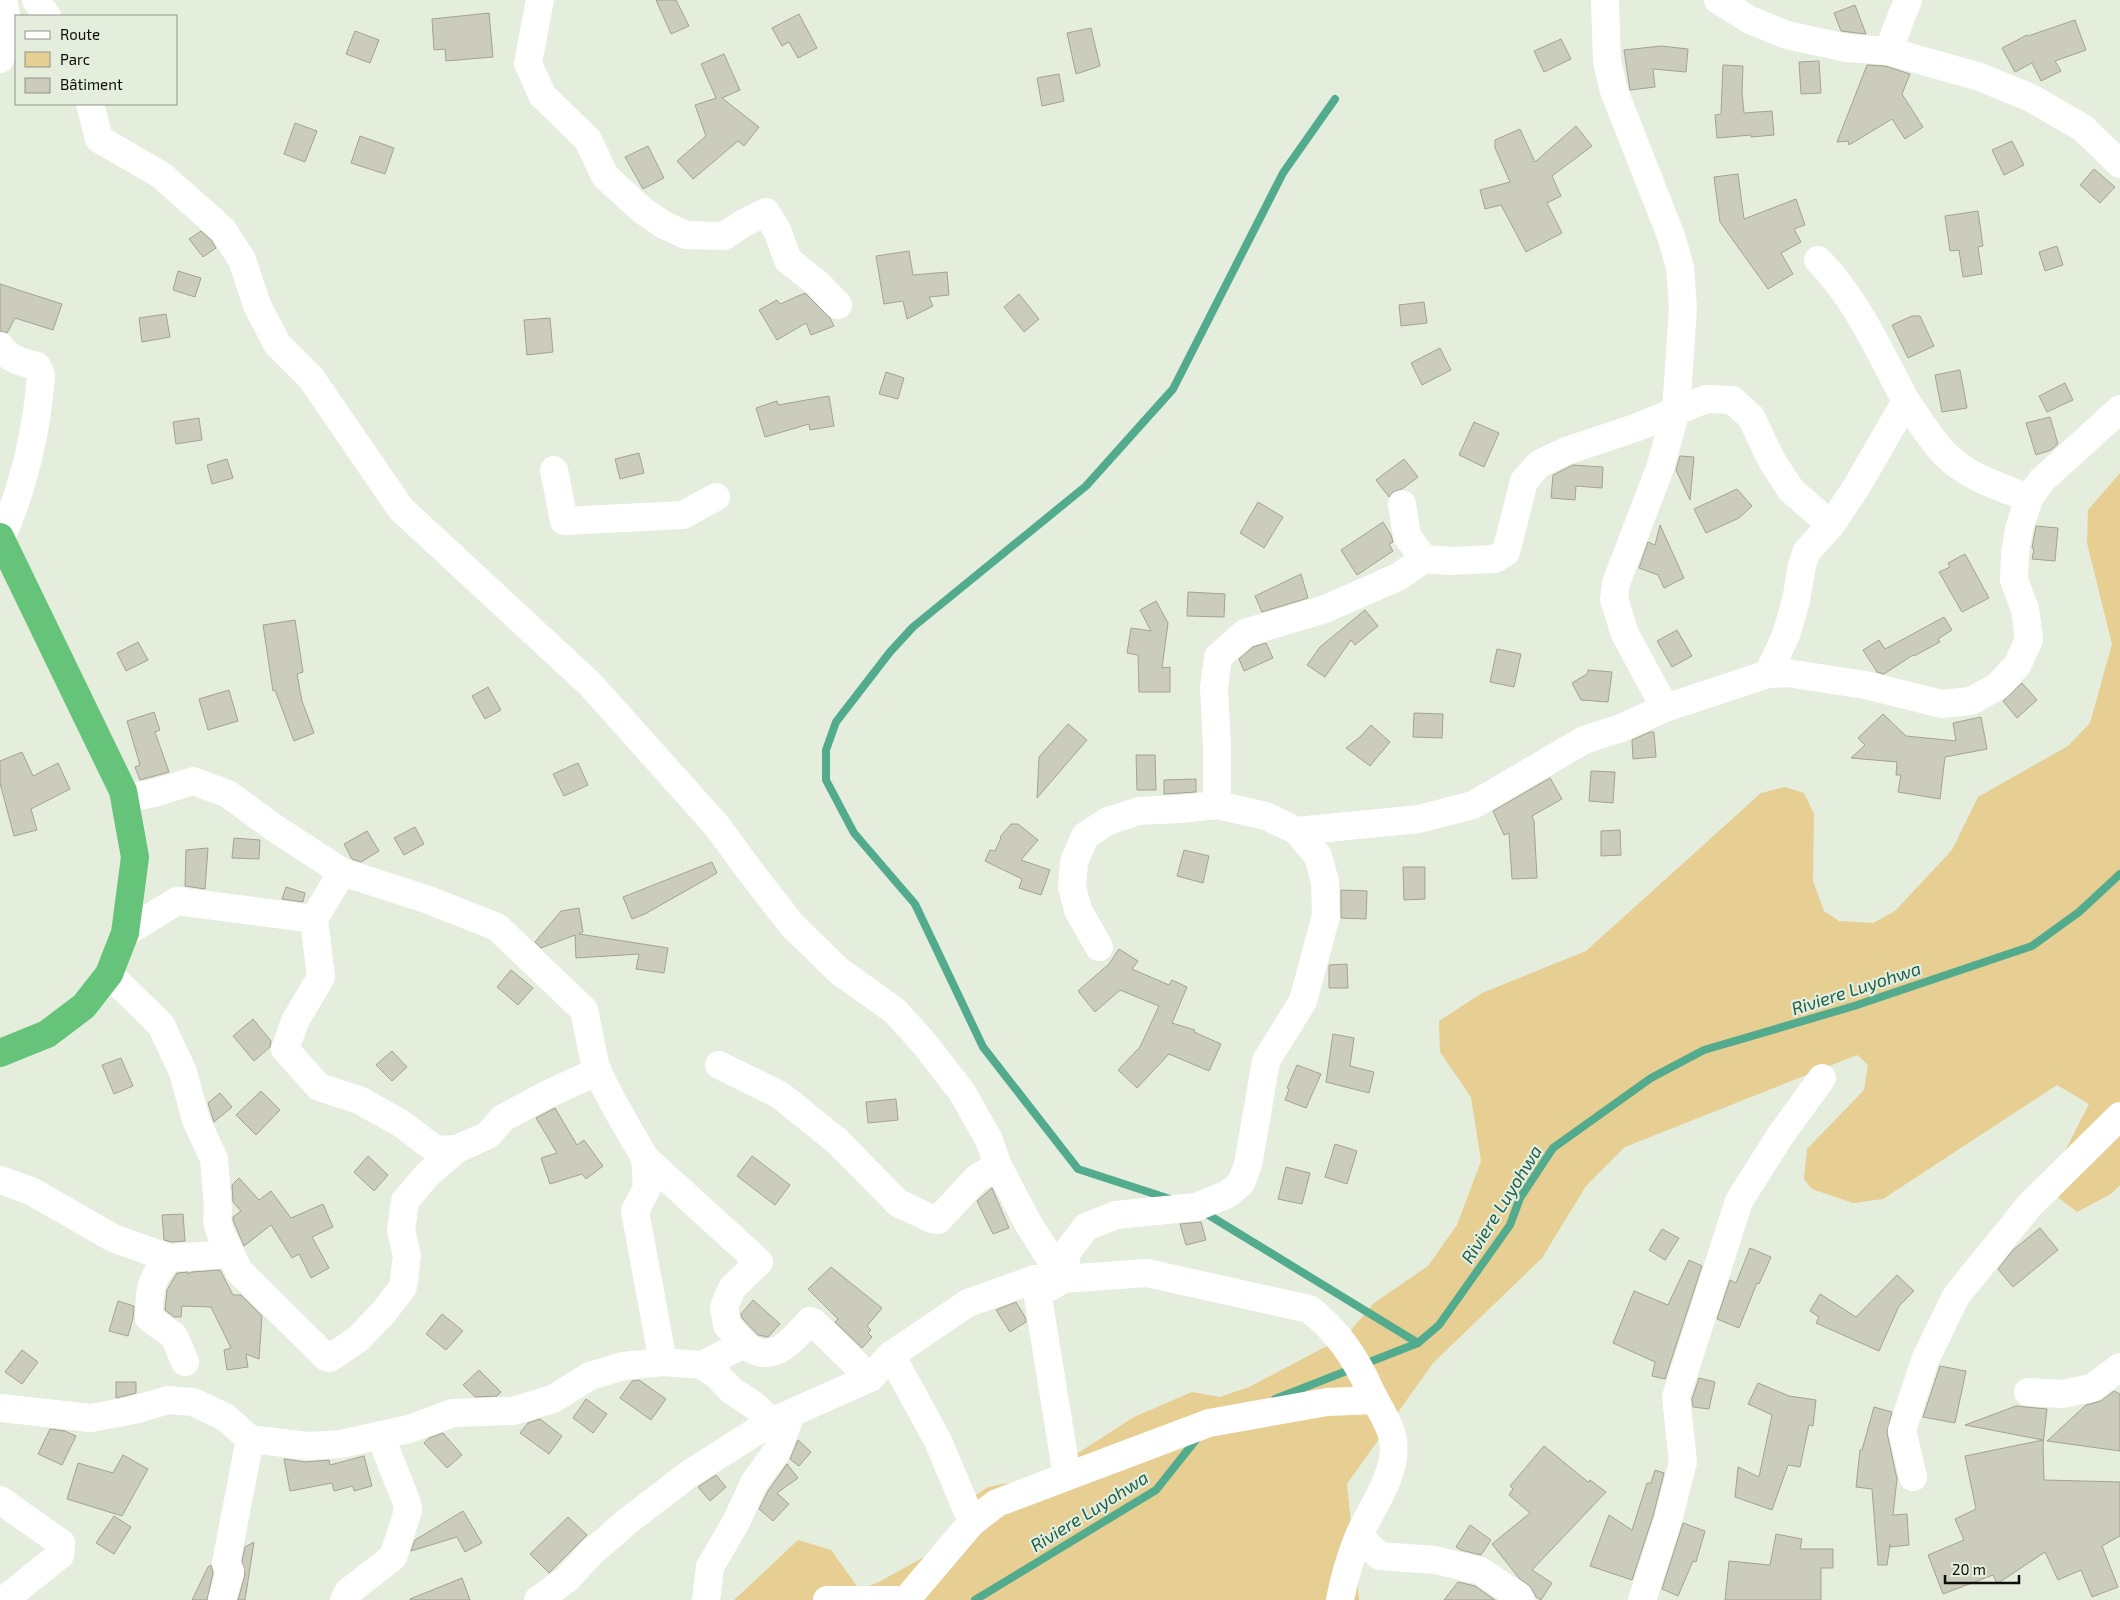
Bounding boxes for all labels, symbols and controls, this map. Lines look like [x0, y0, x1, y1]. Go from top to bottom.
legend [15, 15, 178, 105]
text: Route [60, 25, 100, 43]
text: Parc [60, 50, 90, 68]
text: Bâtiment [60, 75, 123, 93]
water label: Riviere Luyohwa [1788, 957, 1924, 1019]
water label: Riviere Luyohwa [1456, 1141, 1546, 1267]
water label: Riviere Luyohwa [1026, 1466, 1152, 1556]
scale bar [1945, 1552, 2019, 1584]
text: 20 m [1952, 1560, 1986, 1578]

